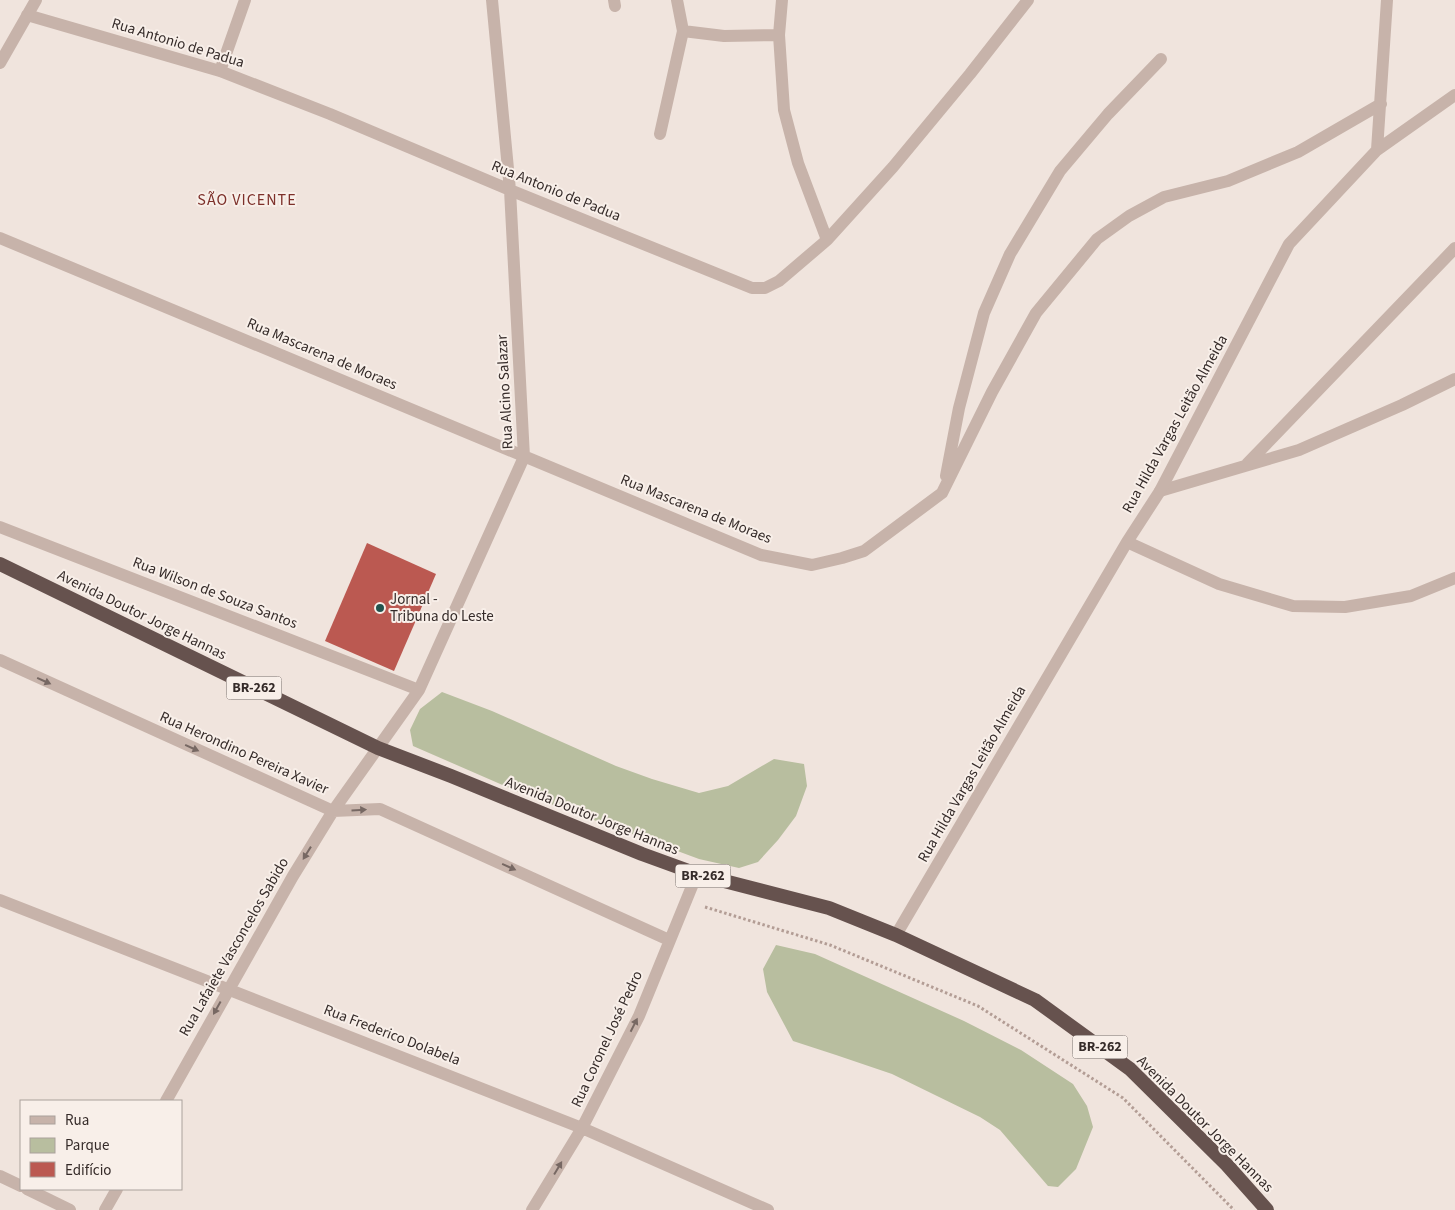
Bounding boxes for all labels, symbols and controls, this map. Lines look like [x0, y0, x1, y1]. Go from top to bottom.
street label: Rua Antonio de Padua [109, 13, 247, 73]
street label: Rua Antonio de Padua [488, 155, 624, 227]
district label: SÃO VICENTE [197, 189, 297, 211]
street label: Rua Mascarena de Moraes [244, 313, 400, 395]
street label: Rua Hilda Vargas Leitão Almeida [1117, 331, 1233, 517]
street label: Rua Alcino Salazar [491, 333, 518, 450]
street label: Rua Mascarena de Moraes [617, 469, 775, 549]
street label: Rua Wilson de Souza Santos [130, 552, 300, 634]
street label: Avenida Doutor Jorge Hannas [54, 565, 230, 665]
place label: Jornal - Tribuna do Leste [390, 589, 494, 627]
marker: Jornal - Tribuna do Leste [374, 602, 386, 614]
road number: BR-262 [226, 676, 282, 700]
one-way arrow [37, 677, 51, 685]
street label: Rua Hilda Vargas Leitão Almeida [913, 682, 1031, 866]
street label: Rua Herondino Pereira Xavier [156, 706, 333, 800]
one-way arrow [185, 744, 199, 752]
street label: Avenida Doutor Jorge Hannas [502, 771, 682, 861]
one-way arrow [351, 806, 367, 814]
one-way arrow [303, 846, 312, 859]
street label: Rua Lafaiete Vasconcelos Sabido [174, 854, 294, 1040]
one-way arrow [502, 864, 516, 872]
road number: BR-262 [676, 864, 730, 888]
street label: Rua Coronel José Pedro [566, 967, 648, 1111]
street label: Rua Frederico Dolabela [321, 999, 463, 1071]
one-way arrow [213, 1001, 221, 1016]
one-way arrow [630, 1018, 638, 1032]
road number: BR-262 [1072, 1036, 1128, 1058]
street label: Avenida Doutor Jorge Hannas [1132, 1051, 1278, 1197]
legend [20, 1100, 182, 1190]
text: Rua [65, 1110, 89, 1131]
text: Parque [65, 1135, 109, 1156]
text: Edifício [65, 1160, 112, 1181]
one-way arrow [553, 1162, 562, 1175]

